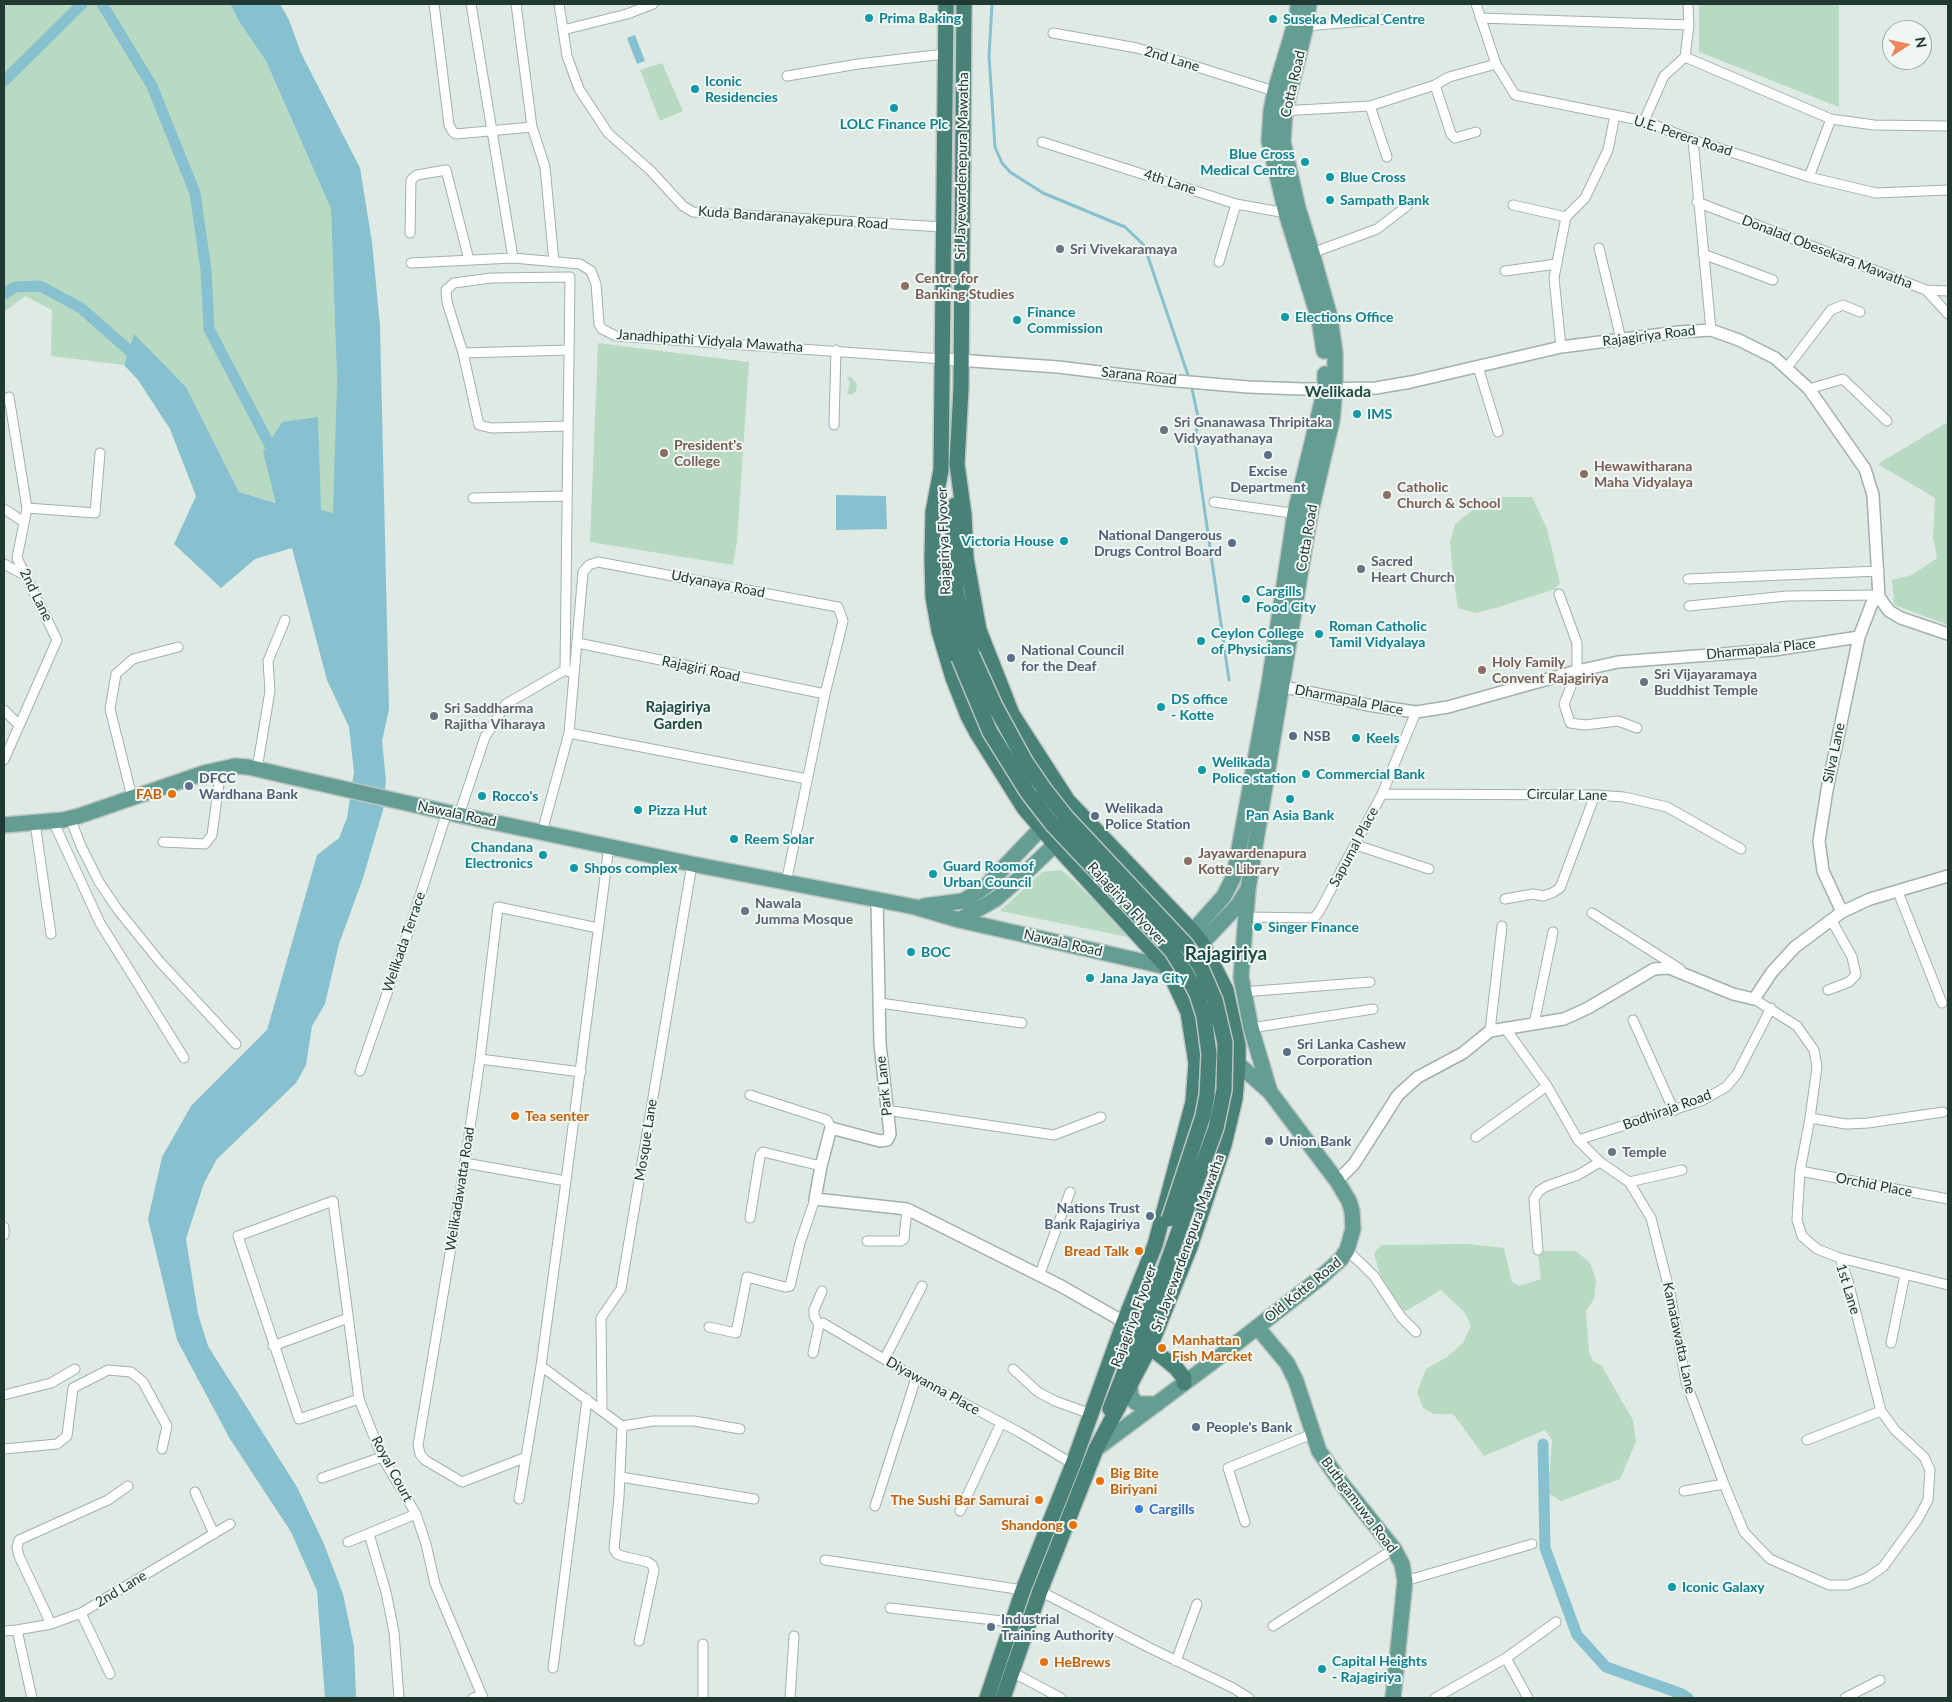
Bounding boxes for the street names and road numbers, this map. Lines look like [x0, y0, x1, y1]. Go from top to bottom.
street label: 2nd Lane [1142, 43, 1202, 75]
street label: Cotta Road [1277, 49, 1309, 119]
street label: Sri Jayewardenepura Mawatha [952, 72, 972, 260]
street label: U.E. Perera Road [1632, 112, 1734, 160]
street label: 4th Lane [1142, 166, 1198, 198]
street label: Kuda Bandaranayakepura Road [697, 203, 889, 233]
street label: Donalad Obesekara Mawatha [1739, 212, 1915, 292]
street label: Rajagiriya Road [1601, 322, 1697, 350]
street label: Janadhipathi Vidyala Mawatha [616, 326, 804, 356]
street label: Sarana Road [1100, 364, 1178, 388]
street label: Rajagiriya Flyover [934, 487, 954, 595]
street label: Cotta Road [1293, 503, 1321, 573]
street label: 2nd Lane [16, 566, 56, 624]
street label: Udyanaya Road [670, 567, 766, 601]
street label: Dharmapala Place [1705, 635, 1817, 663]
street label: Rajagiri Road [660, 653, 742, 685]
street label: Dharmapala Place [1293, 681, 1405, 719]
street label: Silva Lane [1819, 721, 1849, 785]
street label: Circular Lane [1527, 786, 1607, 804]
street label: Nawala Road [416, 797, 498, 831]
street label: Sapumal Place [1326, 804, 1382, 890]
street label: Rajagiriya Flyover [1084, 859, 1170, 949]
street label: Welikada Terrace [379, 890, 429, 994]
street label: Nawala Road [1022, 926, 1104, 960]
street label: Park Lane [872, 1055, 896, 1117]
street label: Bodhiraja Road [1621, 1086, 1713, 1134]
street label: Mosque Lane [631, 1098, 661, 1182]
street label: Welikadawatta Road [442, 1126, 478, 1252]
street label: Sri Jayewardenepura Mawatha [1148, 1152, 1228, 1334]
street label: Orchid Place [1834, 1169, 1914, 1201]
street label: Old Kotte Road [1261, 1254, 1345, 1326]
street label: Rajagiriya Flyover [1108, 1262, 1160, 1370]
street label: 1st Lane [1832, 1262, 1864, 1316]
street label: Kamatawatta Lane [1659, 1281, 1699, 1395]
street label: Diyawanna Place [883, 1353, 983, 1419]
street label: Royal Court [368, 1433, 416, 1505]
street label: Buthgamuwa Road [1318, 1454, 1400, 1556]
street label: 2nd Lane [92, 1567, 150, 1611]

